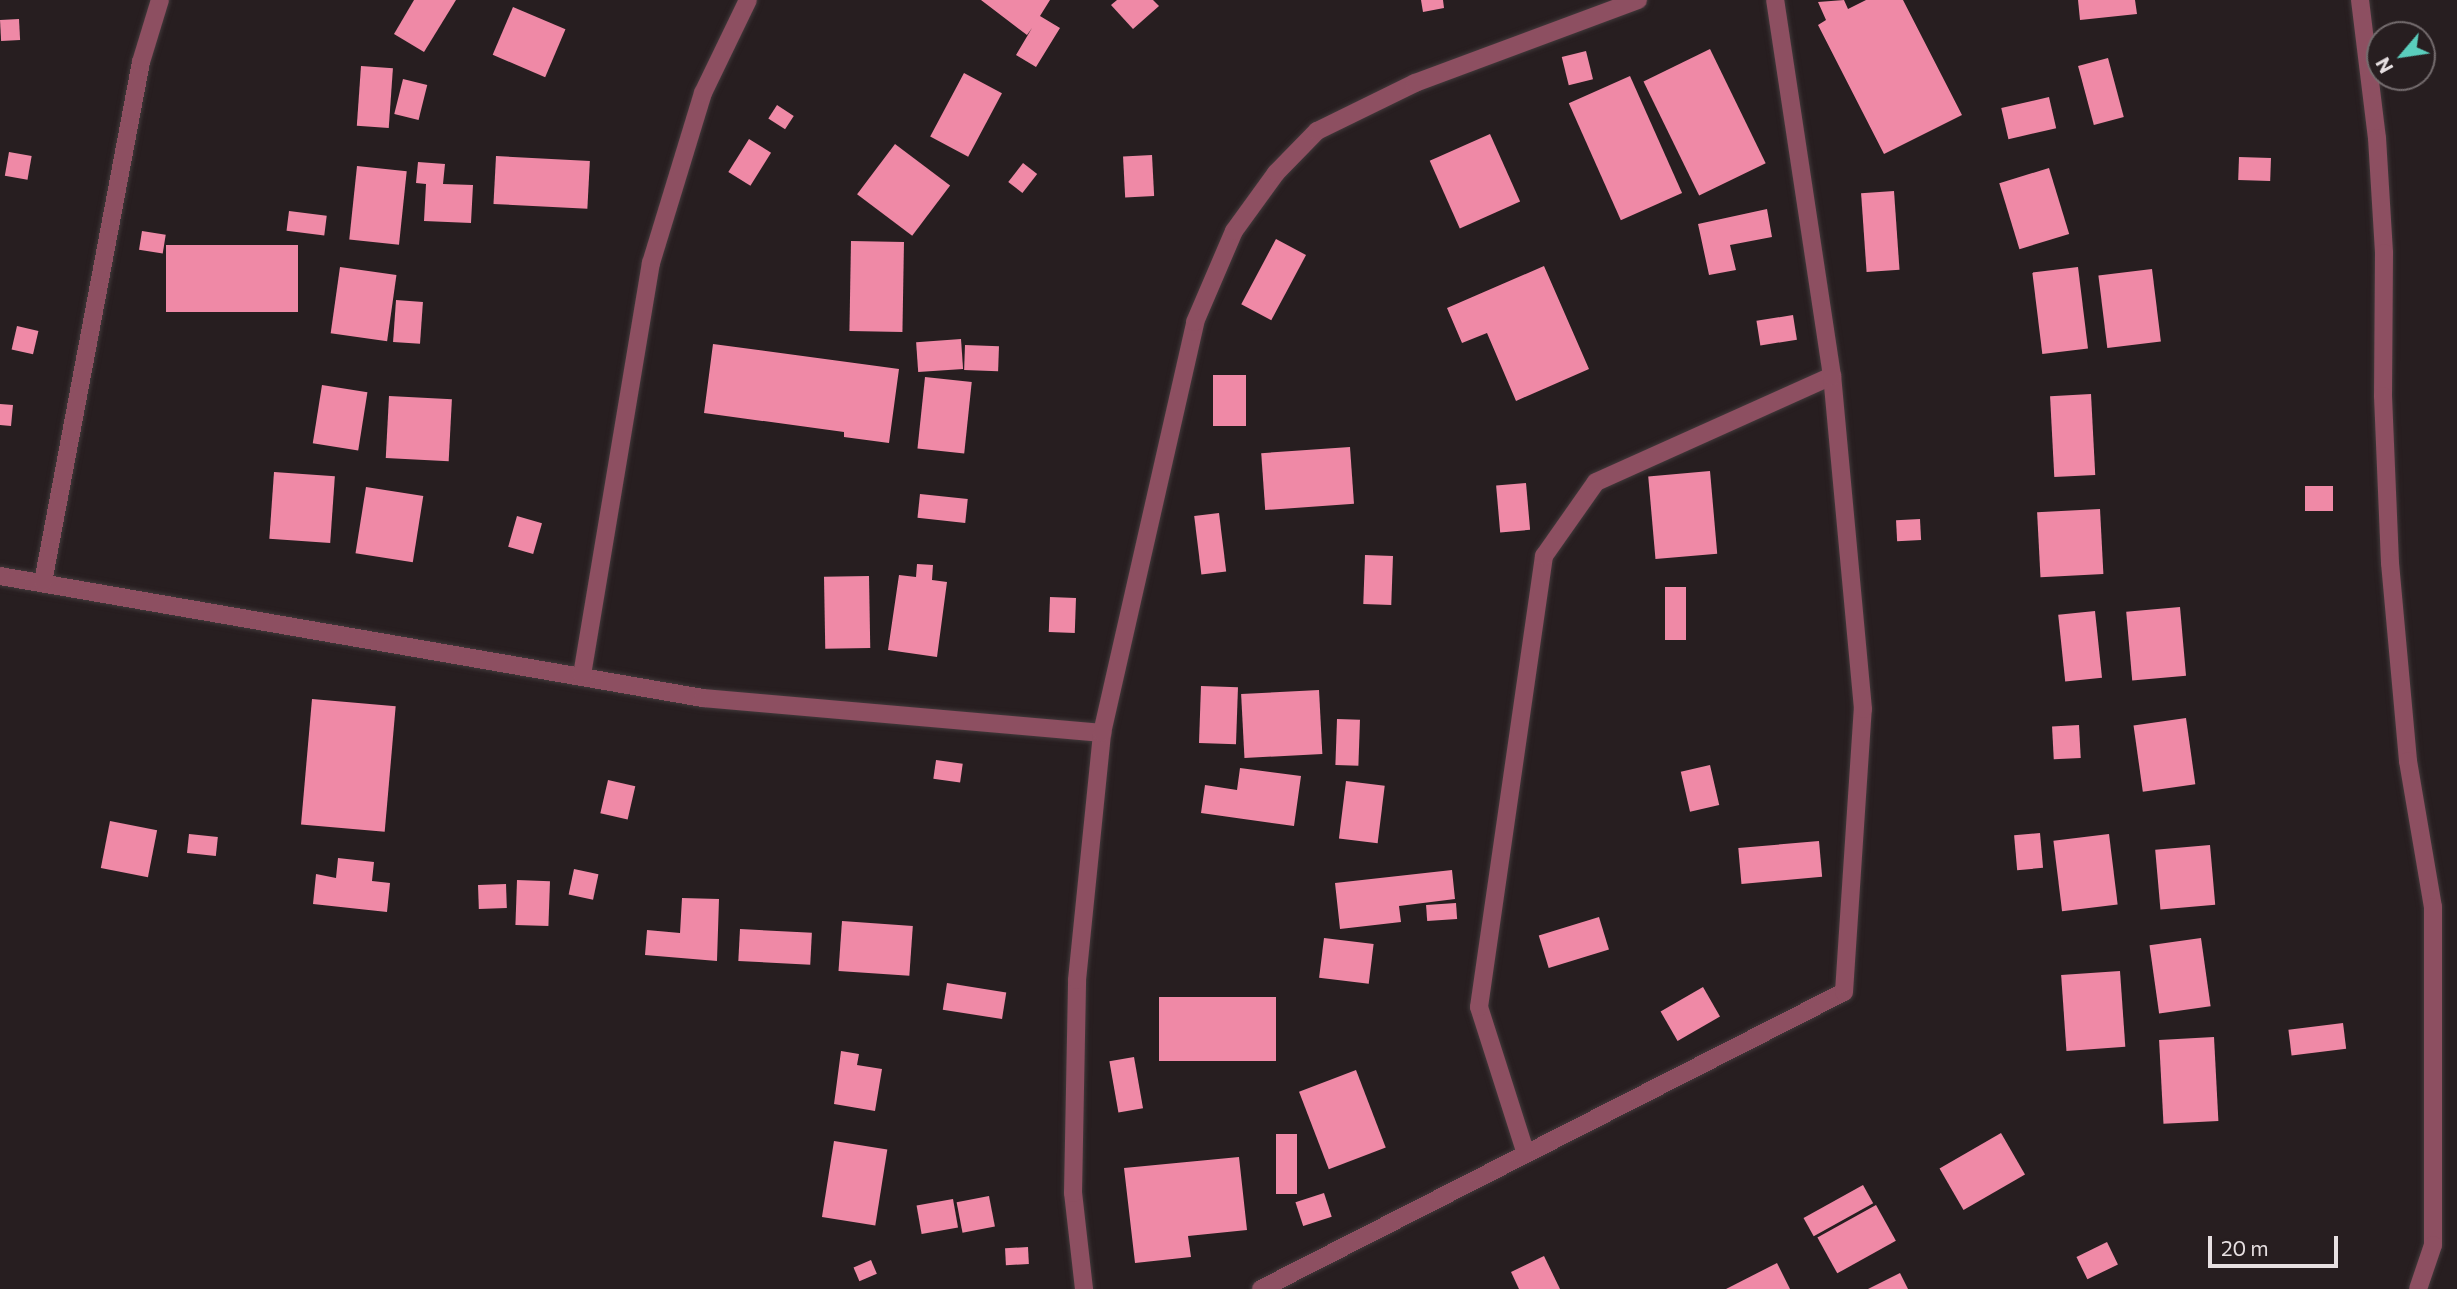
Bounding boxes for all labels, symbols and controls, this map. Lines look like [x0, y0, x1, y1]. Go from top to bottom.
north arrow [2366, 21, 2436, 91]
text: N [2370, 54, 2397, 77]
scale bar [2212, 1222, 2342, 1266]
text: 20 m [2221, 1235, 2269, 1260]

